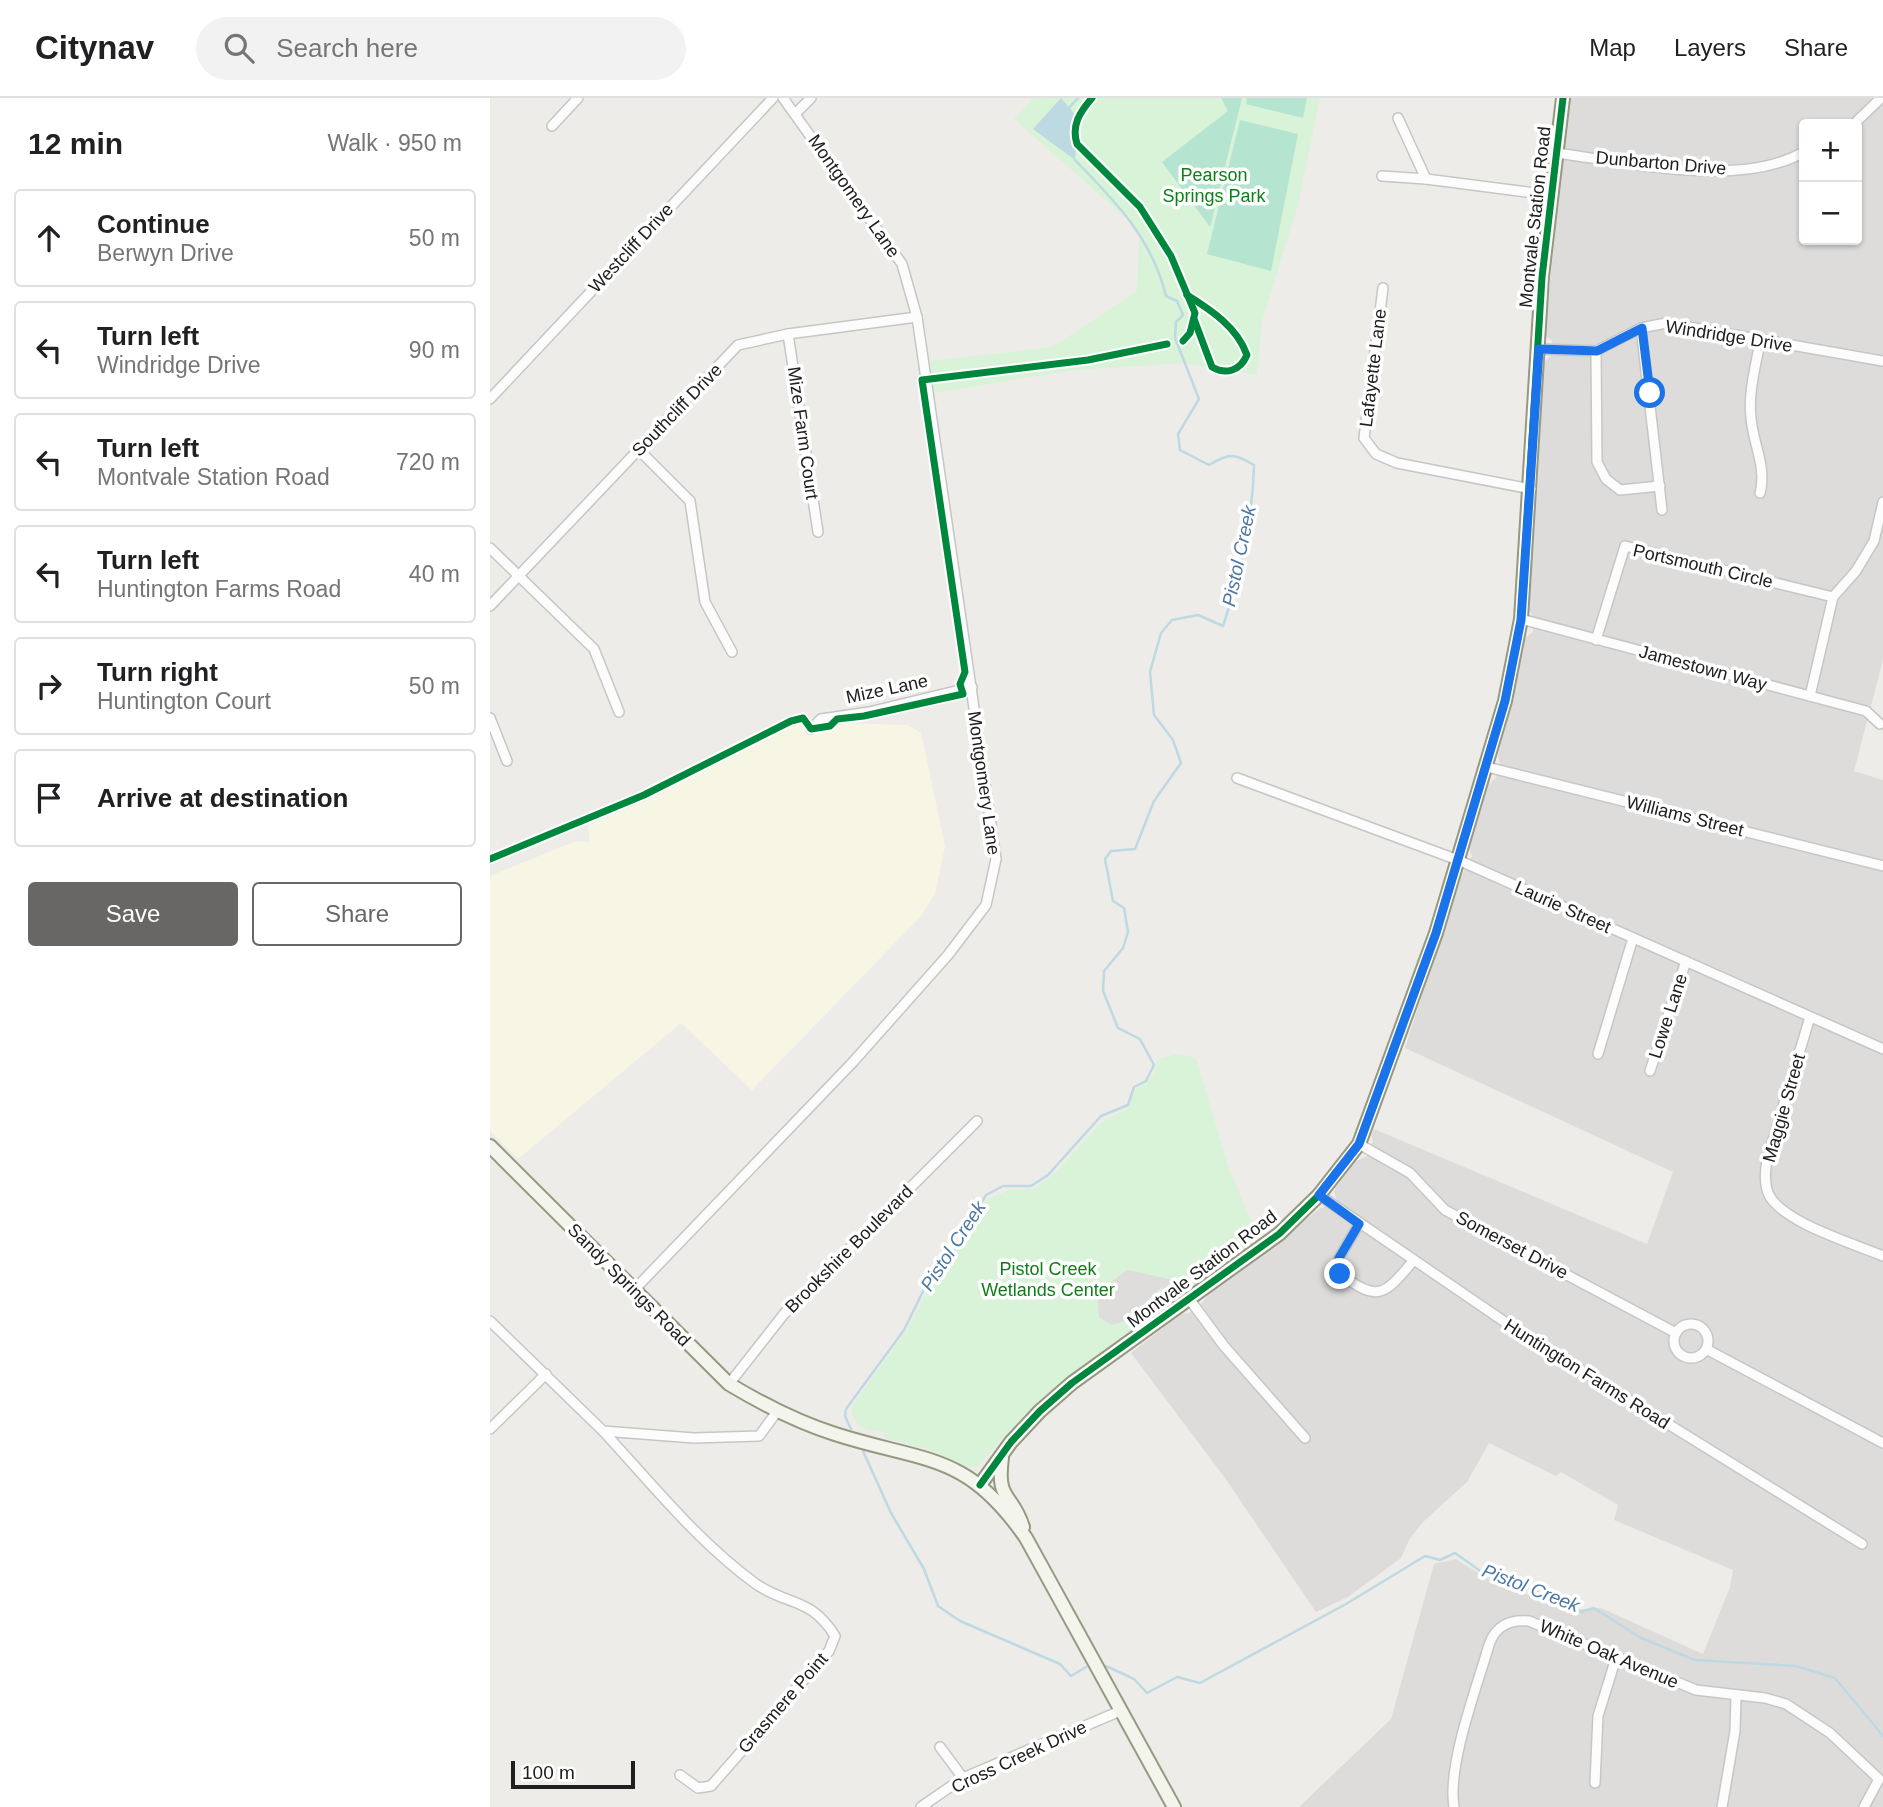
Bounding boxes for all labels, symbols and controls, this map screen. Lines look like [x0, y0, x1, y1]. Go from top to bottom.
search box [196, 17, 686, 80]
text: Citynav [35, 29, 154, 66]
icon: search [220, 29, 258, 67]
text: Search here [276, 33, 418, 63]
text: Map [1589, 34, 1636, 61]
text: Layers [1674, 34, 1746, 61]
text: Share [1784, 34, 1848, 61]
map controls [1799, 119, 1862, 245]
button: + [1799, 119, 1862, 182]
street label: Montvale Station Road [1516, 125, 1554, 309]
text: 12 min [28, 127, 123, 160]
text: Walk · 950 m [327, 130, 462, 156]
street label: Montgomery Lane [804, 131, 904, 261]
street label: Dunbarton Drive [1595, 147, 1727, 179]
park label: Pearson Springs Park [1162, 165, 1267, 206]
button: − [1799, 182, 1862, 245]
street label: Westcliff Drive [585, 199, 677, 297]
text: Continue [97, 209, 210, 239]
icon: ahead [30, 219, 68, 257]
text: 50 m [409, 225, 460, 251]
text: Berwyn Drive [97, 240, 234, 266]
street label: Lafayette Lane [1356, 308, 1390, 428]
street label: Windridge Drive [1664, 316, 1794, 356]
text: Turn left [97, 321, 199, 351]
icon: left [30, 331, 68, 369]
text: 90 m [409, 337, 460, 363]
text: Windridge Drive [97, 352, 261, 378]
street label: Southcliff Drive [628, 360, 726, 460]
street label: Mize Farm Court [784, 365, 822, 501]
route start [1634, 377, 1665, 408]
text: Turn left [97, 433, 199, 463]
icon: left [30, 443, 68, 481]
text: 720 m [396, 449, 460, 475]
text: Montvale Station Road [97, 464, 330, 490]
water label: Pistol Creek [1218, 502, 1260, 608]
street label: Portsmouth Circle [1631, 540, 1775, 592]
text: Turn left [97, 545, 199, 575]
icon: left [30, 555, 68, 593]
text: 40 m [409, 561, 460, 587]
text: Huntington Farms Road [97, 576, 341, 602]
street label: Jamestown Way [1637, 641, 1769, 695]
text: Turn right [97, 657, 218, 687]
icon: right [30, 667, 68, 705]
street label: Mize Lane [844, 671, 930, 707]
text: 50 m [409, 673, 460, 699]
text: Huntington Court [97, 688, 271, 714]
street label: Montgomery Lane [964, 710, 1004, 856]
icon: arrive [30, 779, 68, 817]
text: Arrive at destination [97, 783, 348, 813]
street label: Williams Street [1624, 792, 1746, 840]
street label: Laurie Street [1512, 877, 1614, 937]
button: Save [28, 882, 238, 946]
button: Share [252, 882, 462, 946]
street label: Lowe Lane [1645, 971, 1691, 1061]
street label: Maggie Street [1759, 1051, 1809, 1165]
street label: Brookshire Boulevard [781, 1181, 917, 1317]
water label: Pistol Creek [916, 1196, 991, 1295]
street label: Montvale Station Road [1123, 1206, 1281, 1332]
street label: Somerset Drive [1453, 1207, 1571, 1283]
street label: Sandy Springs Road [564, 1220, 694, 1350]
route end [1324, 1258, 1355, 1289]
park label: Pistol Creek Wetlands Center [981, 1259, 1115, 1300]
street label: Huntington Farms Road [1501, 1315, 1673, 1433]
water label: Pistol Creek [1479, 1560, 1584, 1617]
street label: White Oak Avenue [1537, 1616, 1681, 1692]
street label: Grasmere Point [734, 1649, 832, 1757]
street label: Cross Creek Drive [948, 1717, 1090, 1797]
scale bar [511, 1758, 635, 1790]
text: 100 m [522, 1762, 575, 1783]

